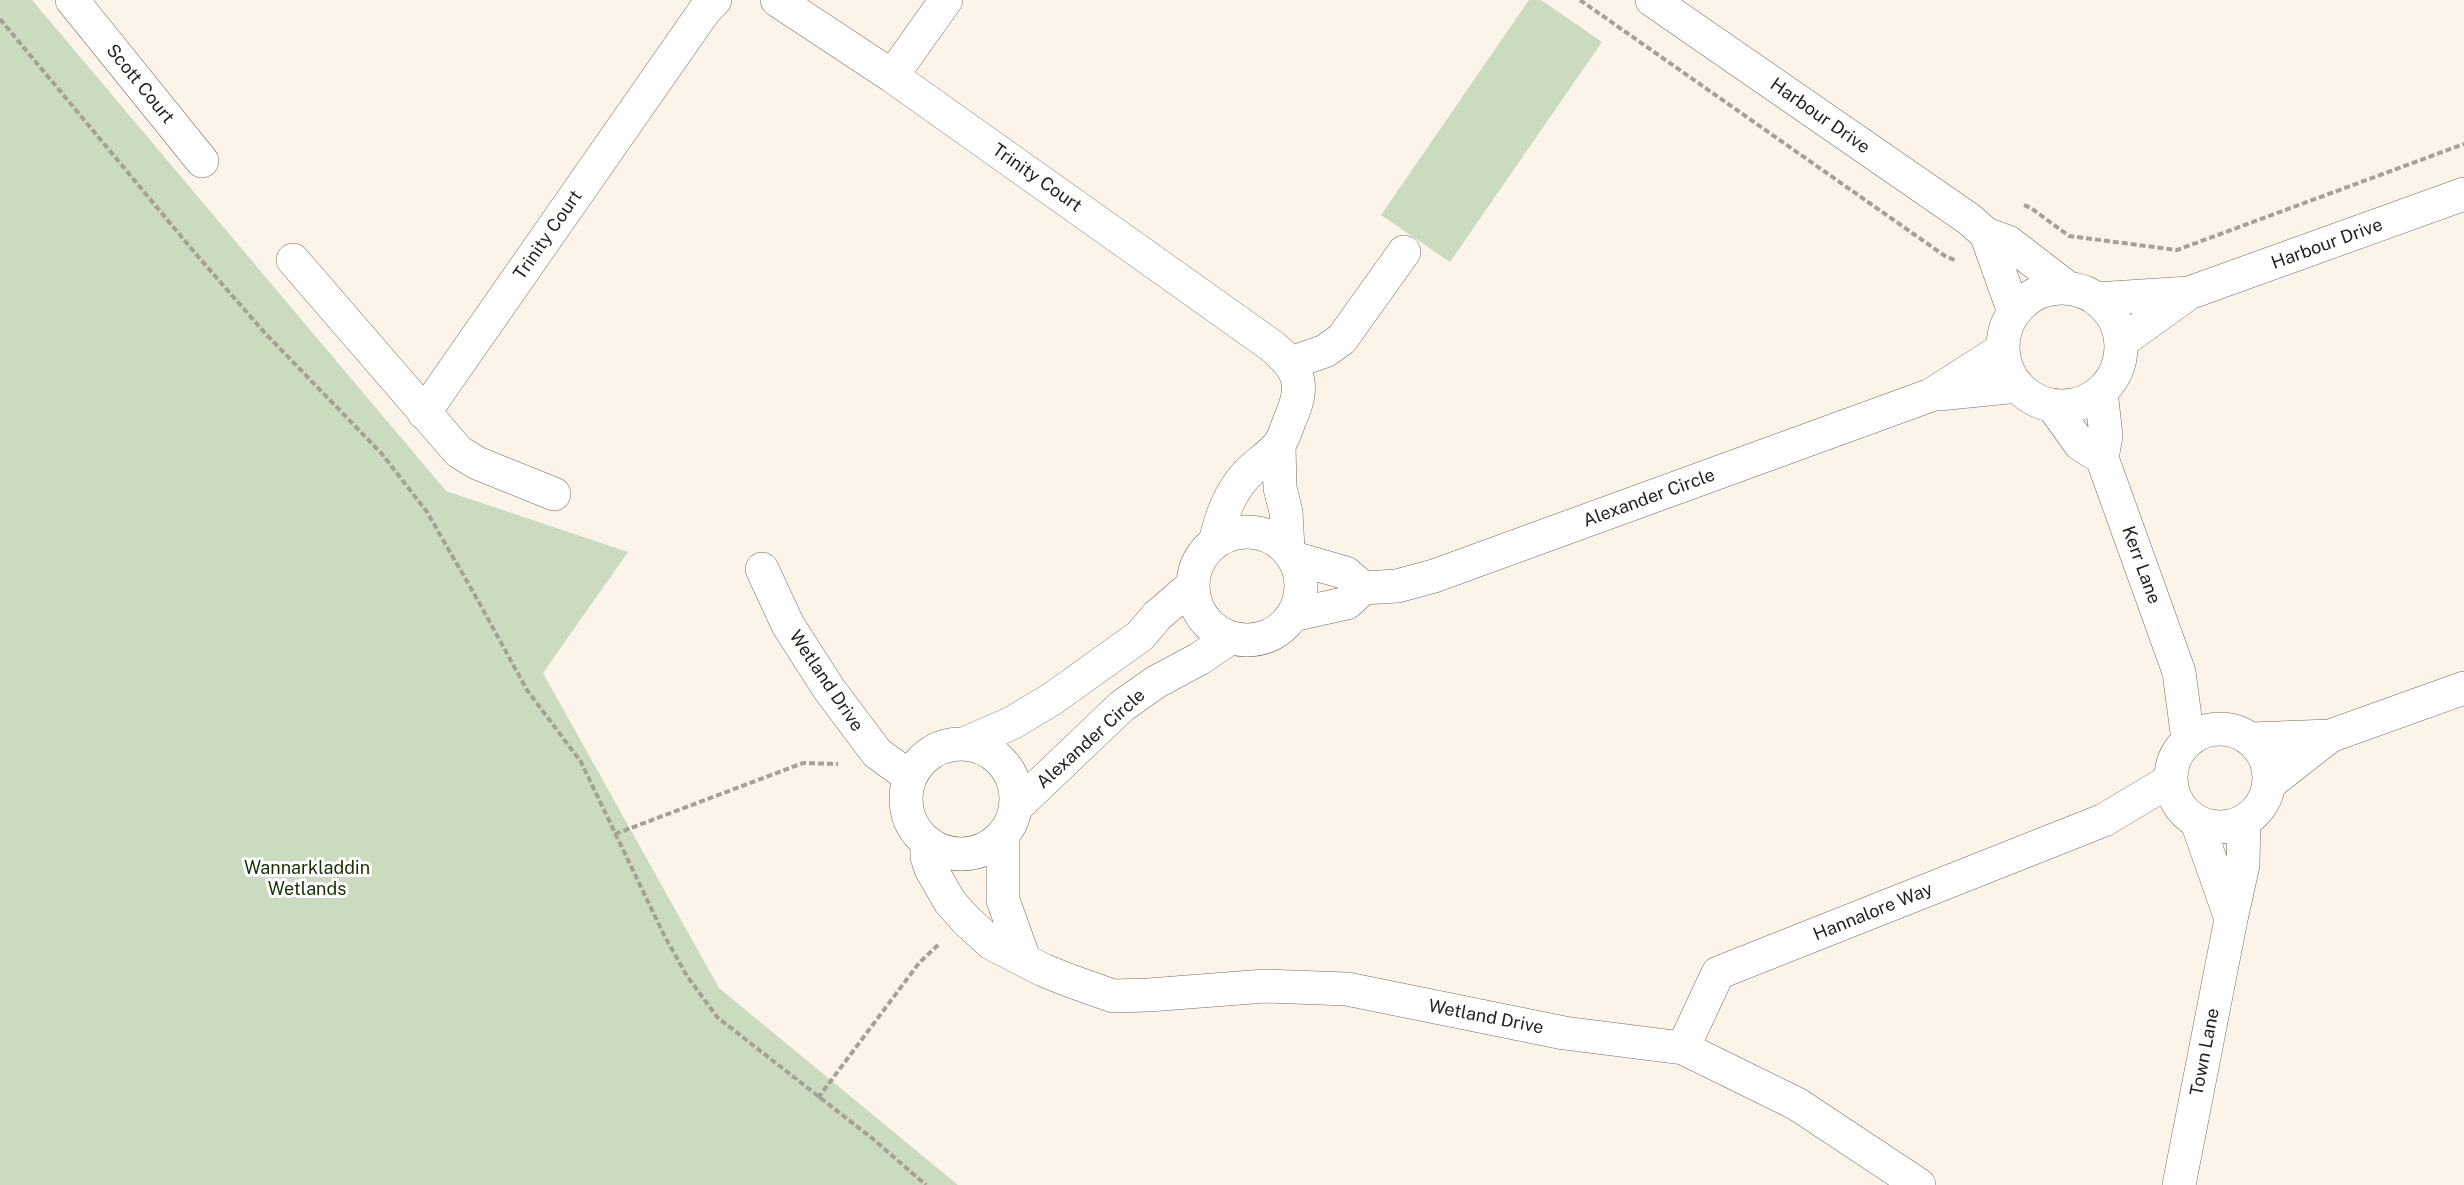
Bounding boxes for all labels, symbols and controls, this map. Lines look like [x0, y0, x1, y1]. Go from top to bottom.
street label: Scott Court [101, 40, 179, 128]
street label: Harbour Drive [1766, 74, 1874, 158]
street label: Trinity Court [988, 139, 1086, 217]
street label: Trinity Court [509, 186, 587, 284]
street label: Harbour Drive [2268, 214, 2386, 274]
street label: Alexander Circle [1580, 464, 1718, 532]
street label: Kerr Lane [2117, 523, 2165, 607]
street label: Wetland Drive [784, 626, 868, 736]
street label: Alexander Circle [1032, 685, 1150, 793]
park label: Wannarkladdin Wetlands [244, 857, 370, 900]
street label: Hannalore Way [1810, 878, 1936, 946]
street label: Wetland Drive [1427, 995, 1545, 1039]
street label: Town Lane [2186, 1006, 2224, 1098]

